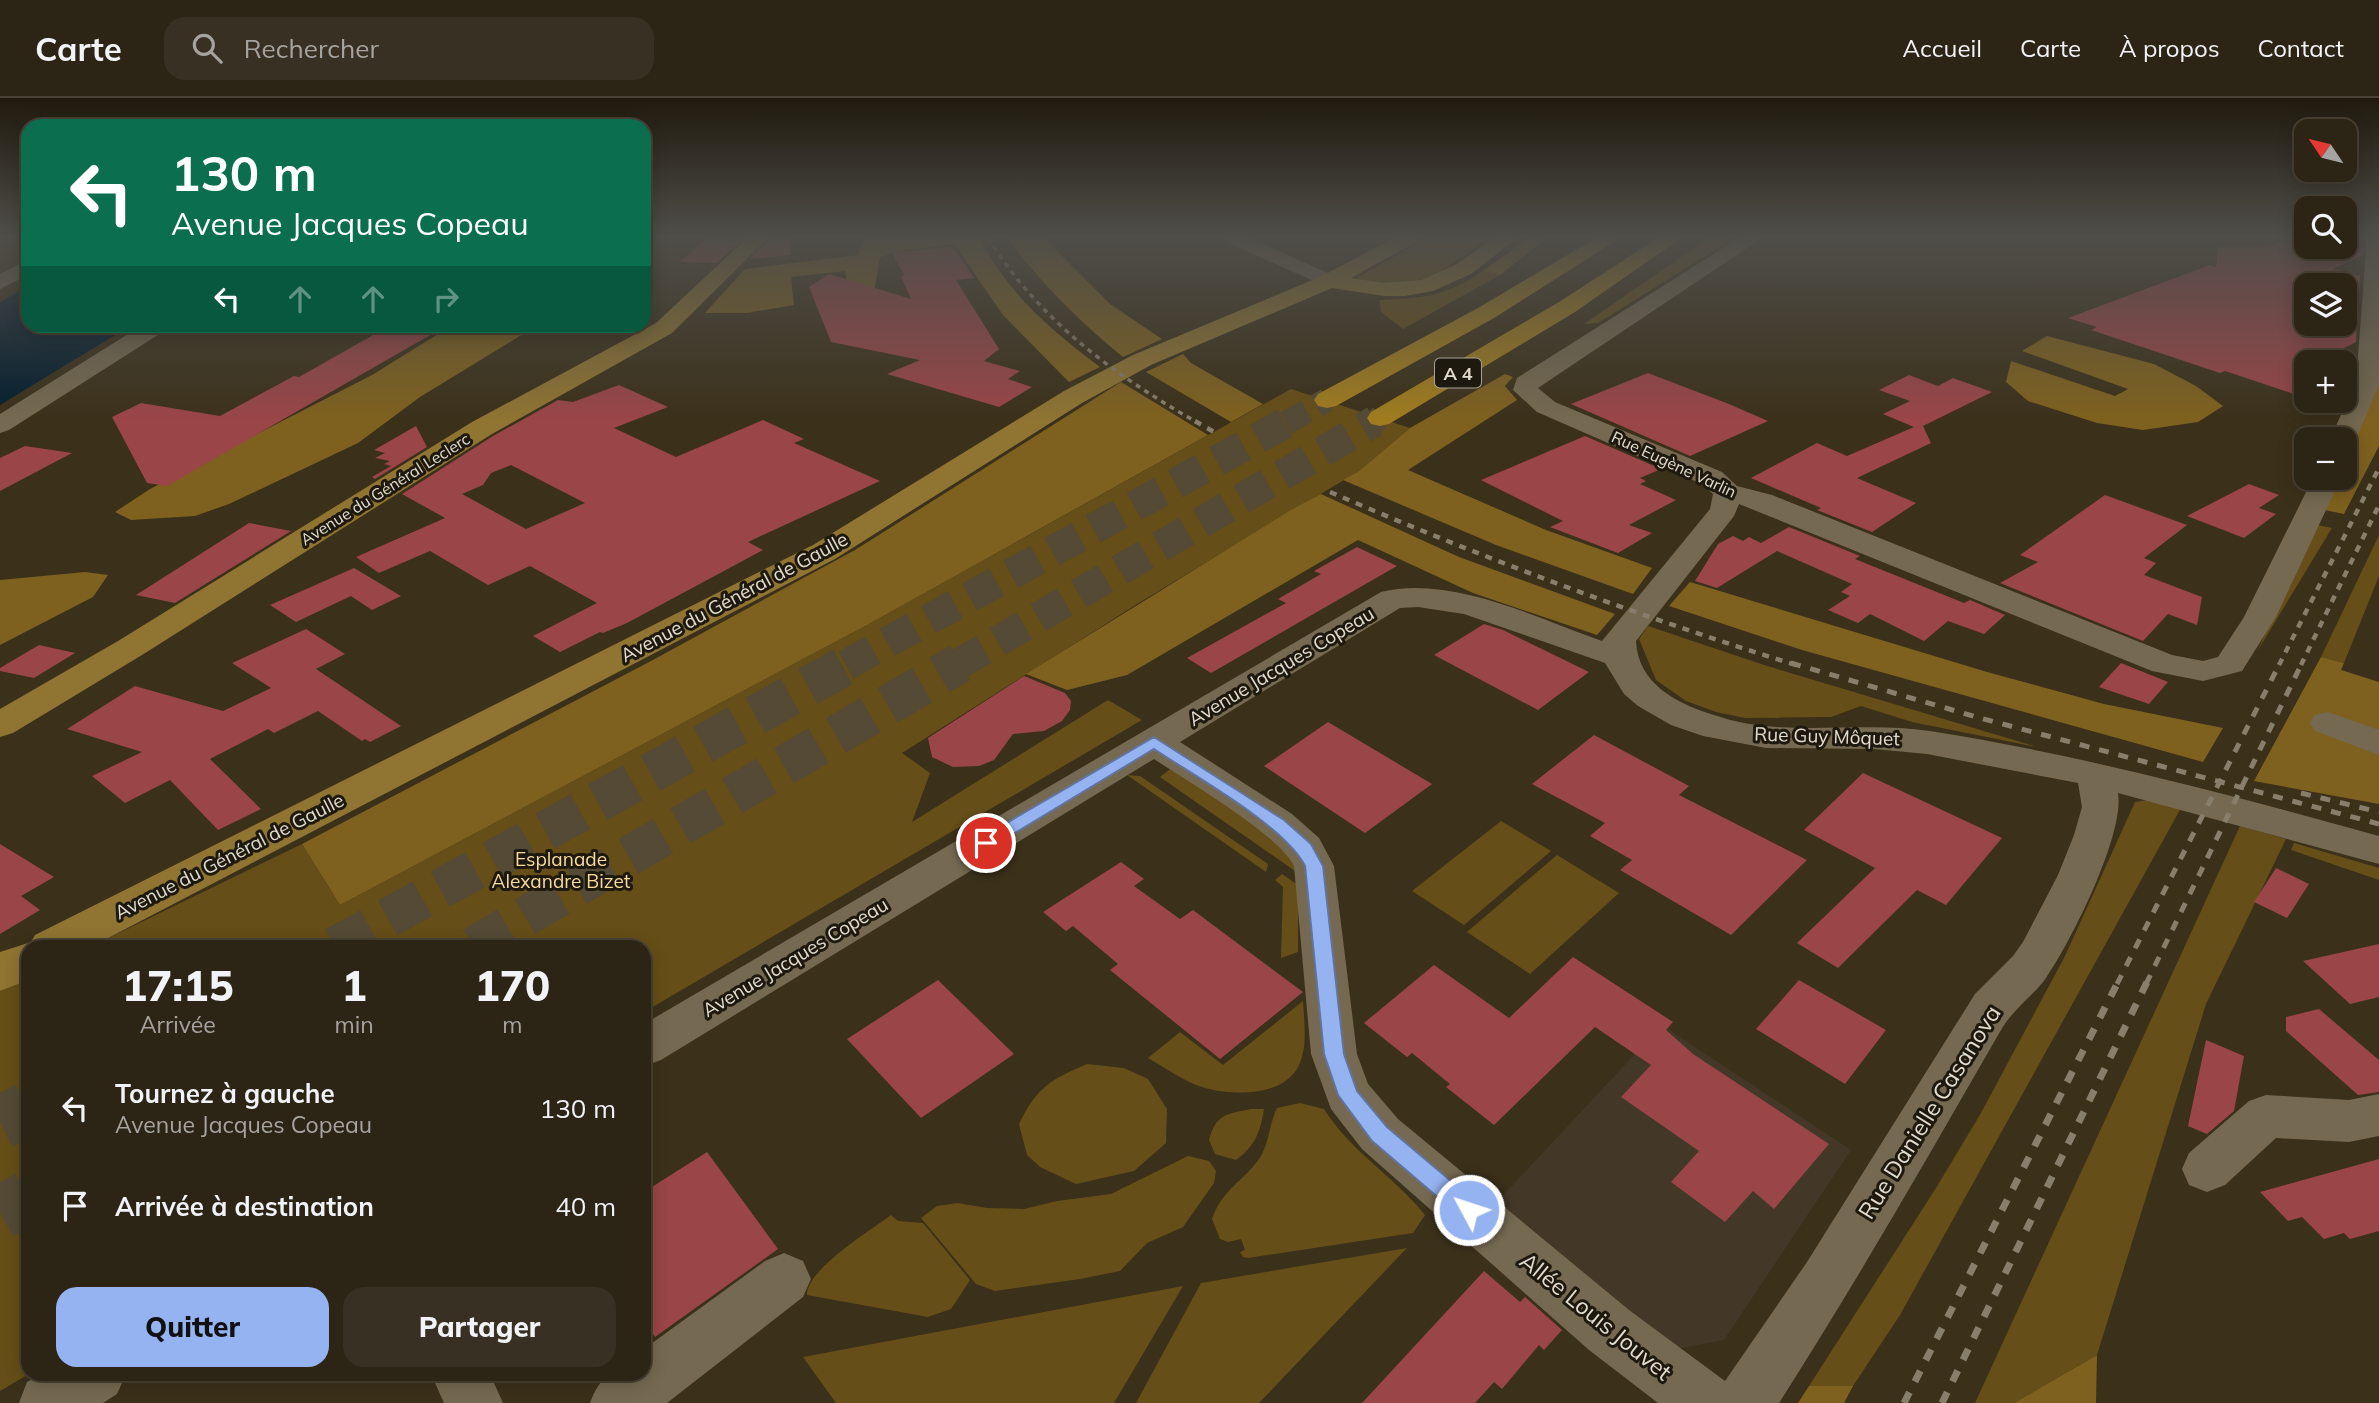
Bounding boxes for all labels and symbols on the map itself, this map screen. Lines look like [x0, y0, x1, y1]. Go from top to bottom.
north arrow [2294, 119, 2357, 182]
road number: A 4 [1435, 358, 1481, 388]
street label: Rue Eugène Varlin [1609, 426, 1739, 502]
street label: Avenue du Général Leclerc [297, 429, 474, 549]
street label: Avenue du Général de Gaulle [616, 527, 852, 667]
street label: Avenue Jacques Copeau [1184, 601, 1378, 731]
street label: Rue Guy Môquet [1754, 721, 1901, 751]
street label: Avenue du Général de Gaulle [110, 788, 348, 924]
pin [956, 813, 1016, 873]
park label: Esplanade Alexandre Bizet [492, 847, 631, 893]
street label: Avenue Jacques Copeau [698, 892, 892, 1022]
street label: Rue Danielle Casanova [1851, 1000, 2007, 1224]
position arrow [1432, 1173, 1506, 1247]
street label: Allée Louis Jouvet [1514, 1246, 1678, 1386]

